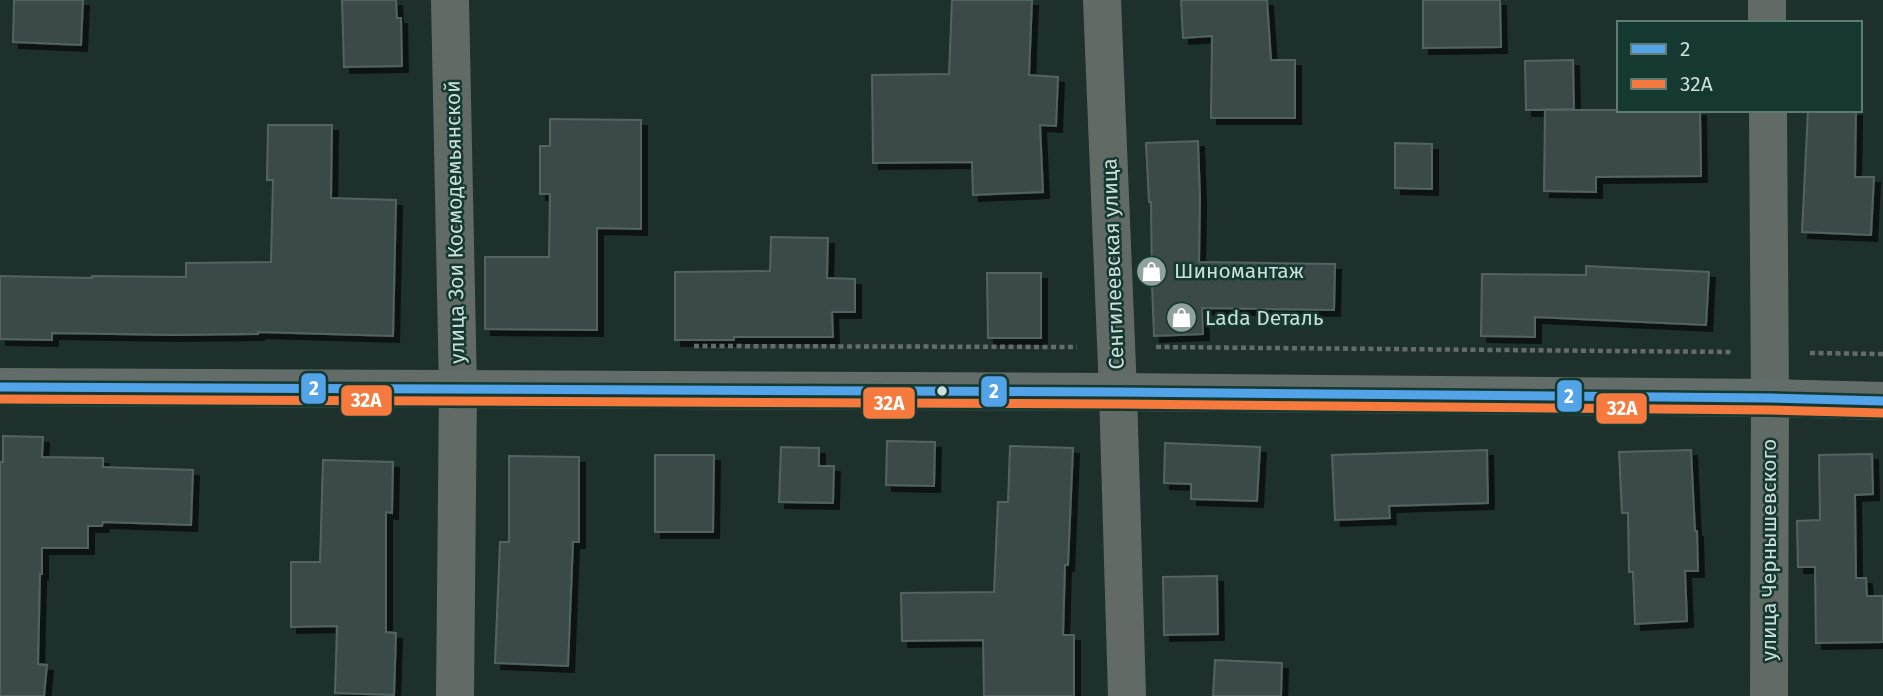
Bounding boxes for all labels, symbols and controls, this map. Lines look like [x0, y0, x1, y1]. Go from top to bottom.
legend [1617, 21, 1862, 112]
text: 2 [1680, 36, 1690, 62]
text: 32A [1680, 71, 1713, 97]
street label: улица Зои Космодемьянской [440, 80, 470, 364]
street label: Сенгилеевская улица [1096, 158, 1130, 370]
shop icon: Шиномантаж [1134, 254, 1168, 288]
place label: Шиномантаж [1174, 258, 1304, 284]
shop icon: Lada Dеталь [1165, 301, 1199, 335]
place label: Lada Dеталь [1205, 305, 1324, 331]
line badge: 2 [300, 372, 327, 405]
line badge: 2 [980, 375, 1008, 408]
text: 2 [309, 377, 319, 400]
line badge: 2 [1556, 379, 1583, 413]
text: 2 [989, 380, 999, 403]
line badge: 32A [340, 384, 393, 417]
unlabelled marker [935, 384, 949, 398]
text: 2 [1564, 385, 1574, 408]
line badge: 32A [862, 386, 916, 420]
text: 32A [350, 389, 382, 412]
text: 32A [873, 392, 905, 415]
line badge: 32A [1595, 392, 1648, 425]
text: 32A [1606, 397, 1638, 420]
street label: улица Чернышевского [1756, 439, 1782, 661]

